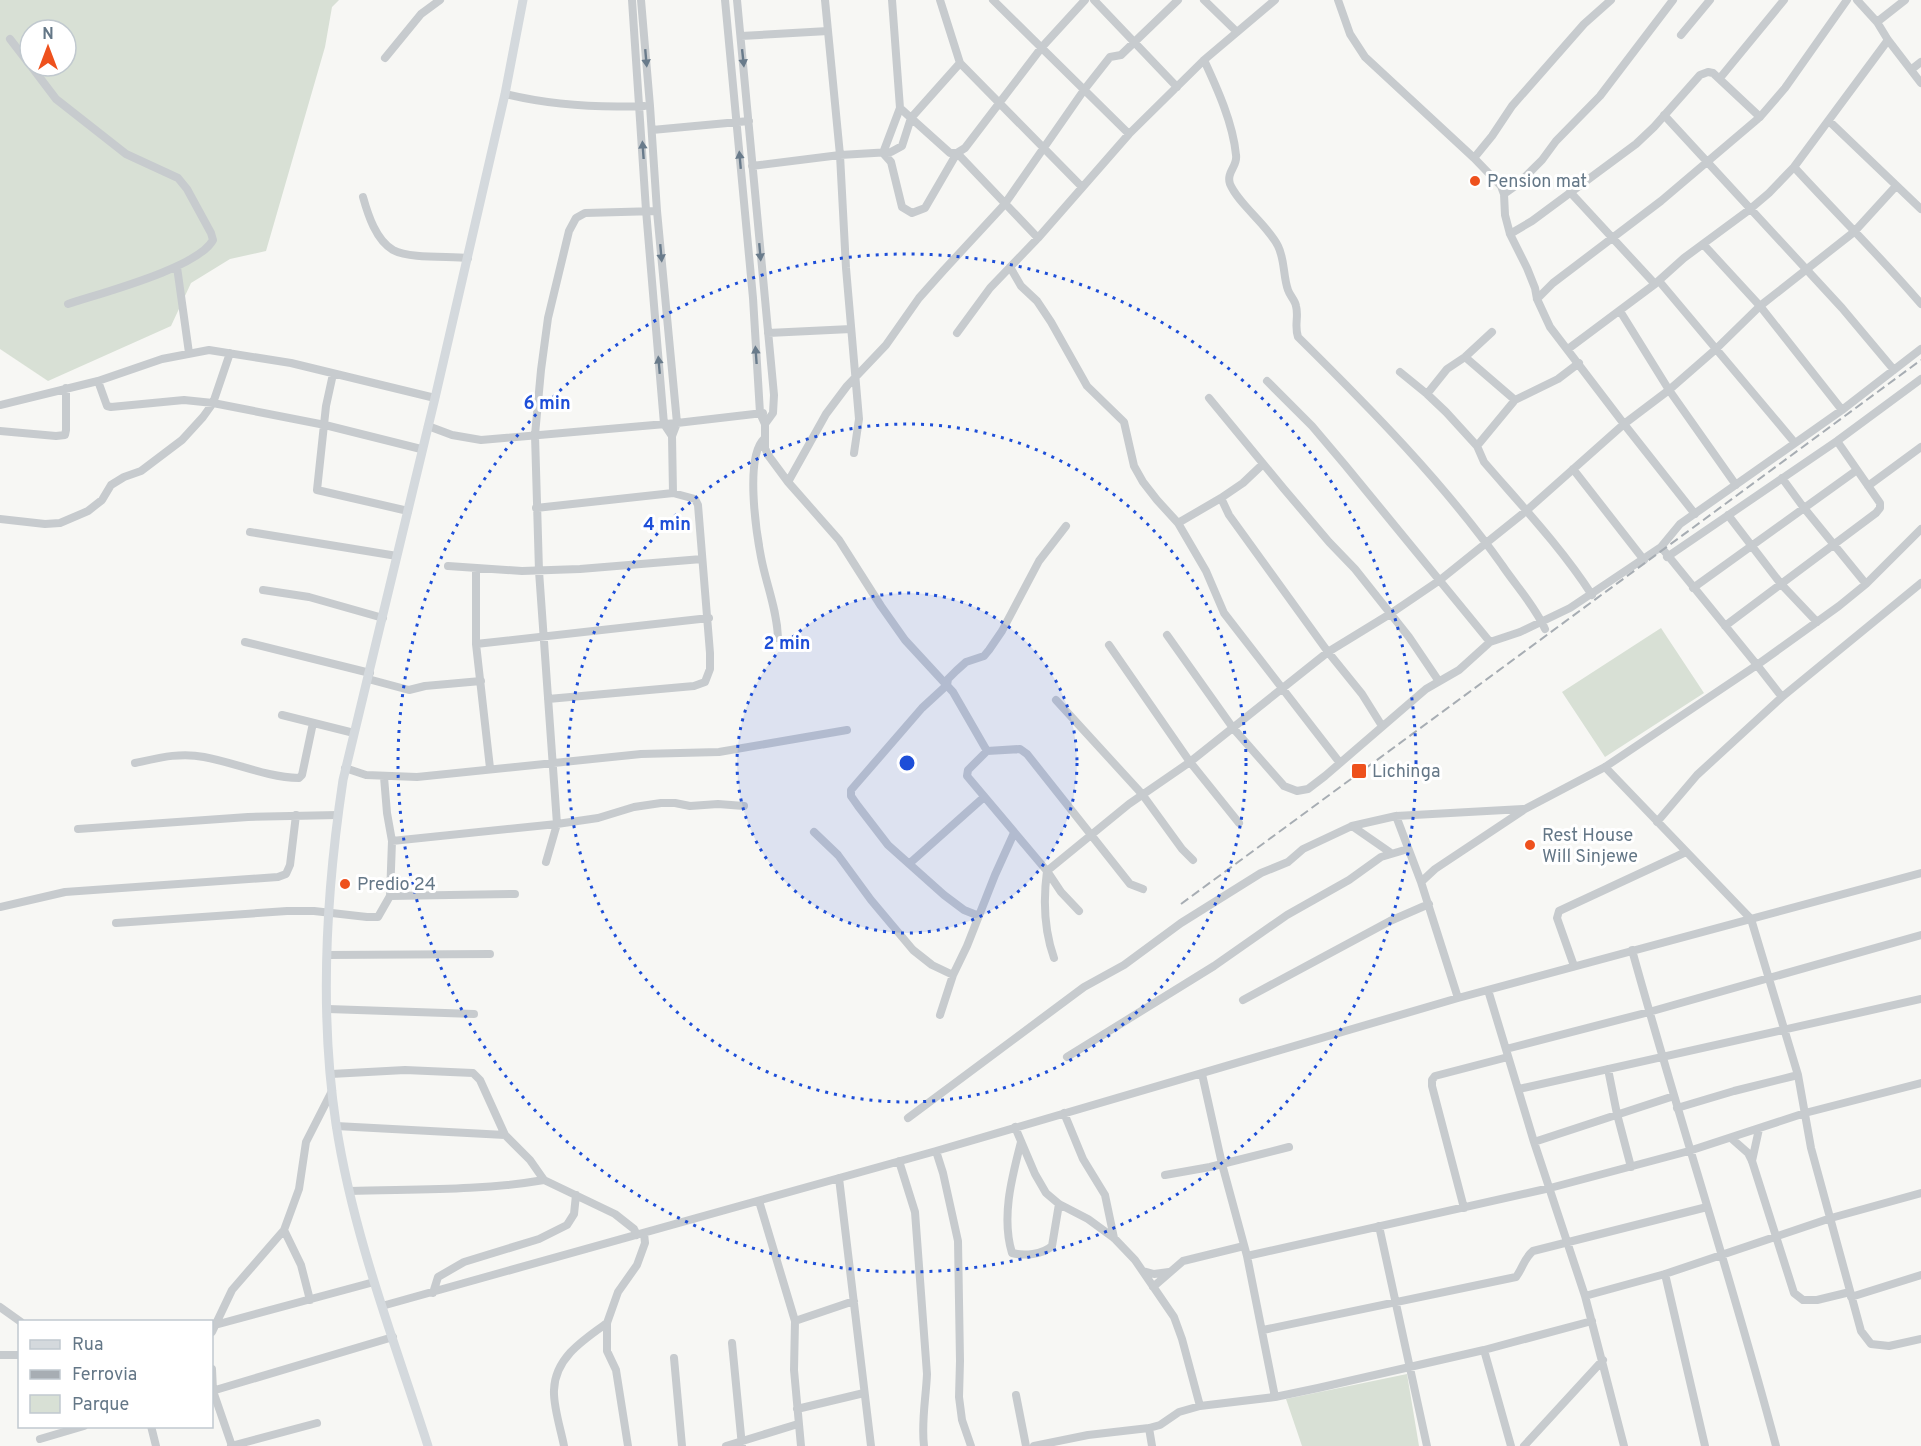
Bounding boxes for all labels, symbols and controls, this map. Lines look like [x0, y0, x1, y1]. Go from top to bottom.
north arrow [18, 18, 78, 78]
text: N [42, 25, 54, 45]
one-way arrow [641, 49, 651, 68]
one-way arrow [738, 49, 748, 68]
one-way arrow [638, 141, 647, 160]
one-way arrow [735, 151, 745, 170]
place label: Pension mat [1487, 171, 1587, 194]
marker: Pension mat [1468, 174, 1482, 188]
one-way arrow [656, 243, 666, 262]
one-way arrow [755, 243, 765, 262]
one-way arrow [752, 345, 761, 364]
one-way arrow [654, 356, 664, 375]
text: 6 min [523, 393, 571, 416]
text: 4 min [643, 514, 691, 537]
text: 2 min [763, 633, 811, 656]
centre of rings [897, 753, 917, 773]
place label: Lichinga [1372, 761, 1440, 784]
marker: Lichinga [1350, 762, 1368, 780]
place label: Rest House Will Sinjewe [1542, 825, 1638, 869]
marker: Rest House Will Sinjewe [1523, 838, 1537, 852]
place label: Predio 24 [357, 874, 436, 897]
marker: Predio 24 [338, 877, 352, 891]
legend [18, 1320, 213, 1428]
text: Rua [72, 1334, 103, 1357]
text: Ferrovia [72, 1364, 137, 1387]
text: Parque [72, 1394, 129, 1417]

